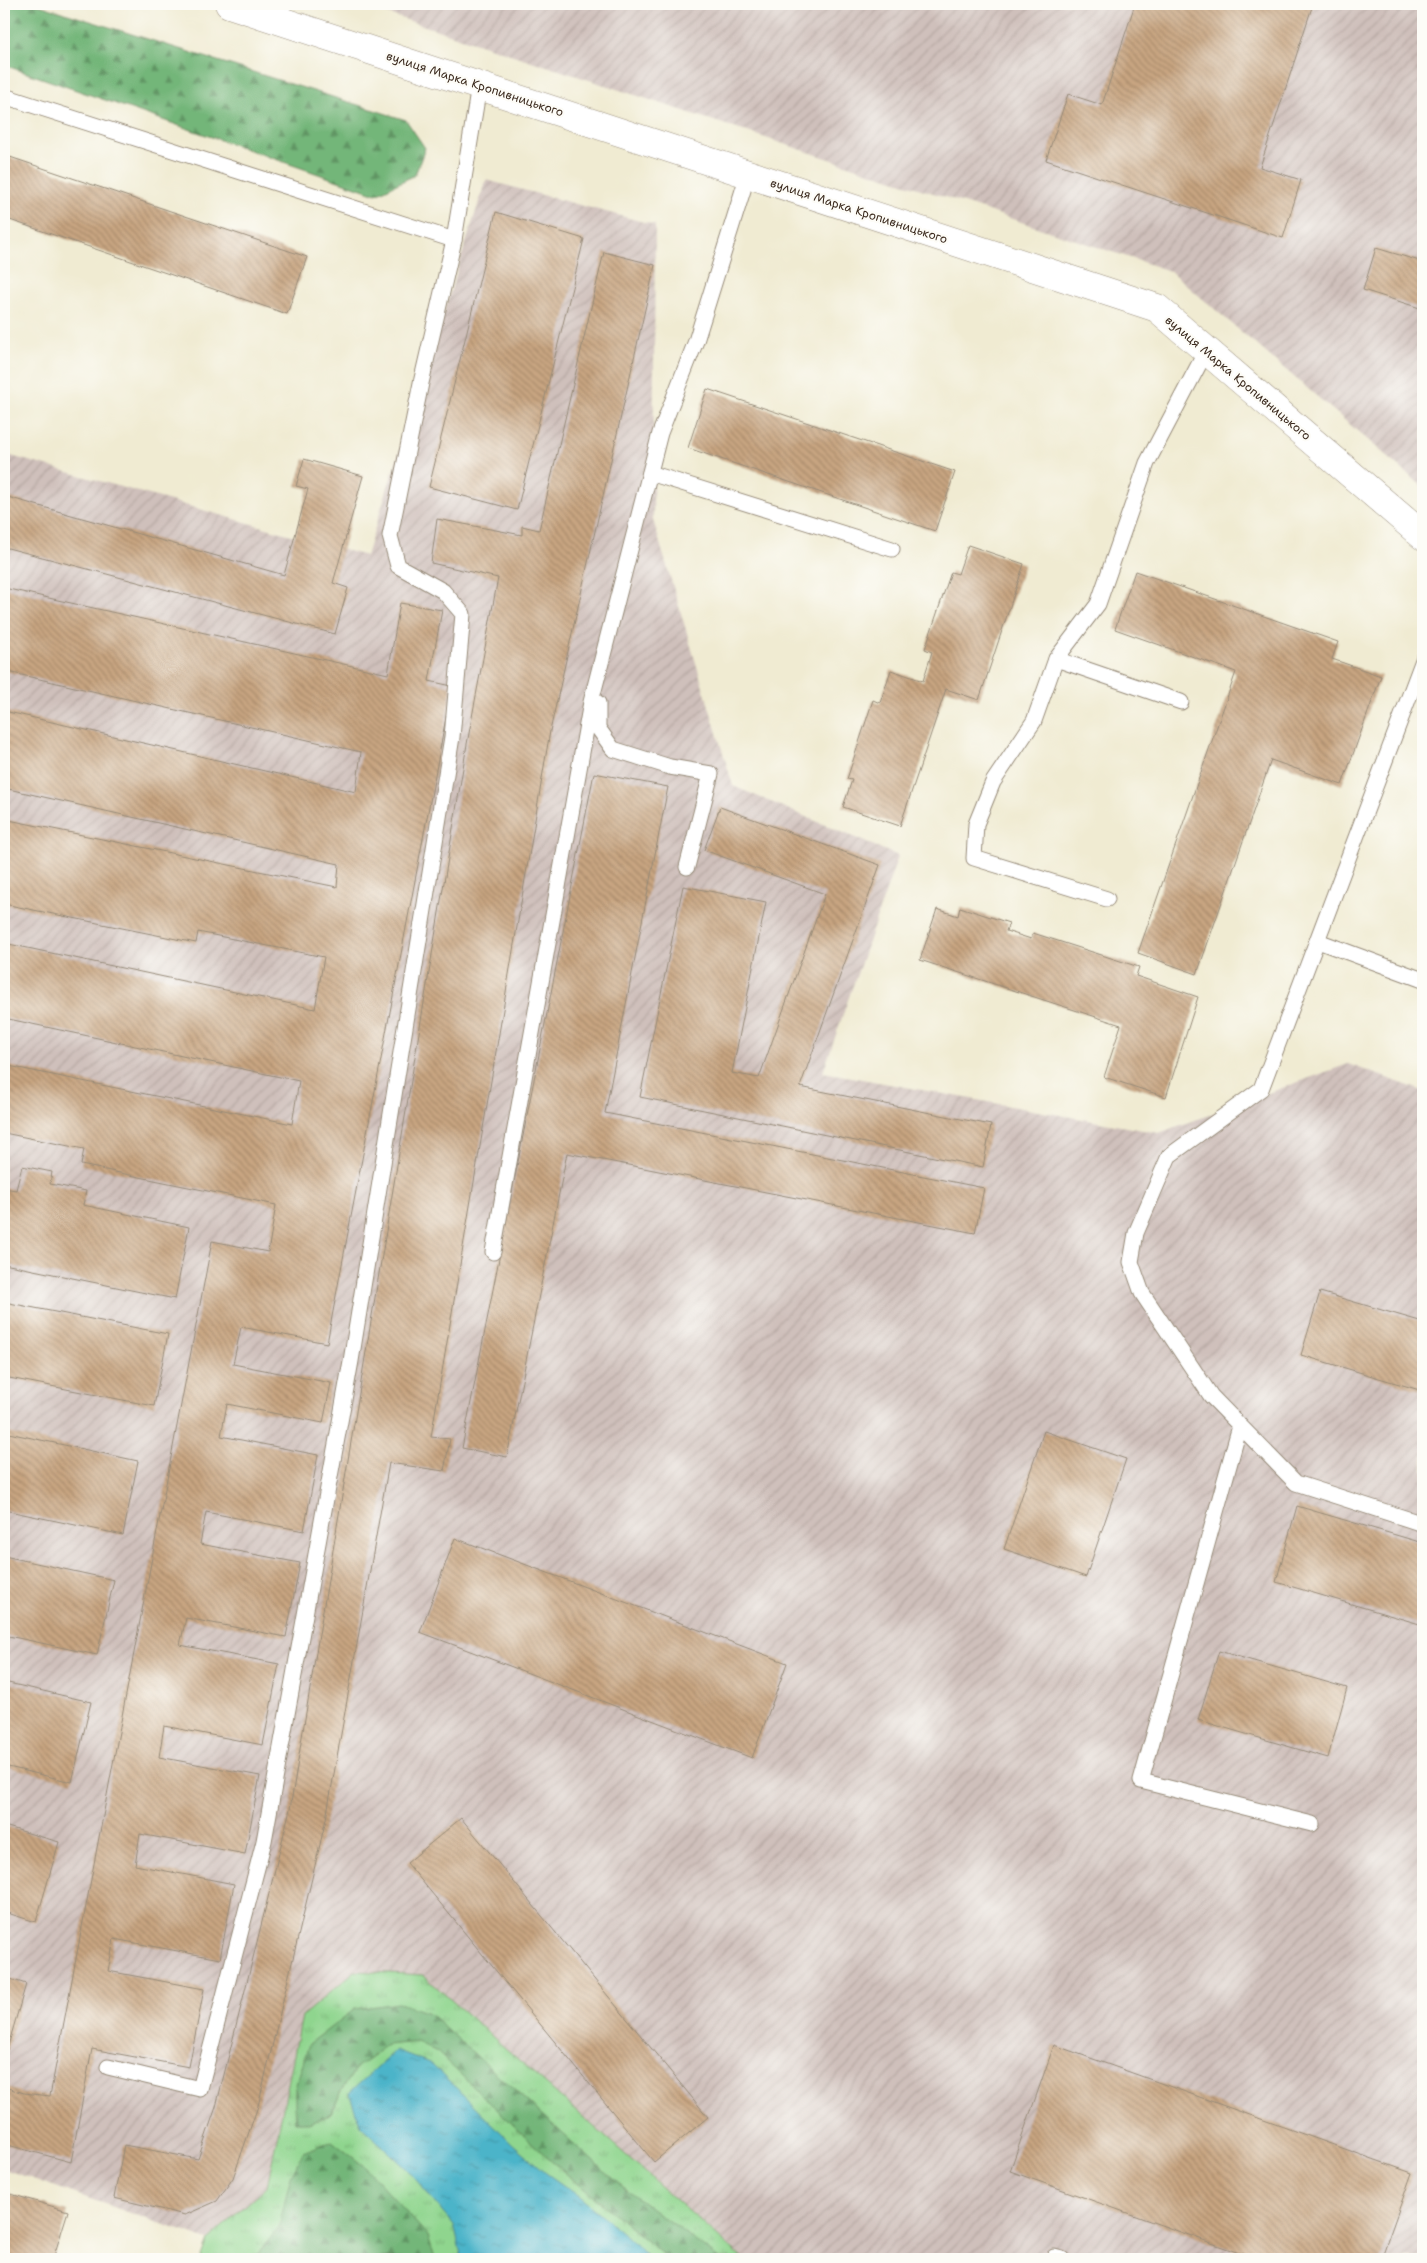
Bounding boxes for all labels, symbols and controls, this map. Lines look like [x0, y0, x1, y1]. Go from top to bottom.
street label: вулиця Марка Кропивницького [384, 48, 566, 120]
street label: вулиця Марка Кропивницького [768, 175, 950, 247]
street label: вулиця Марка Кропивницького [1162, 312, 1314, 444]

